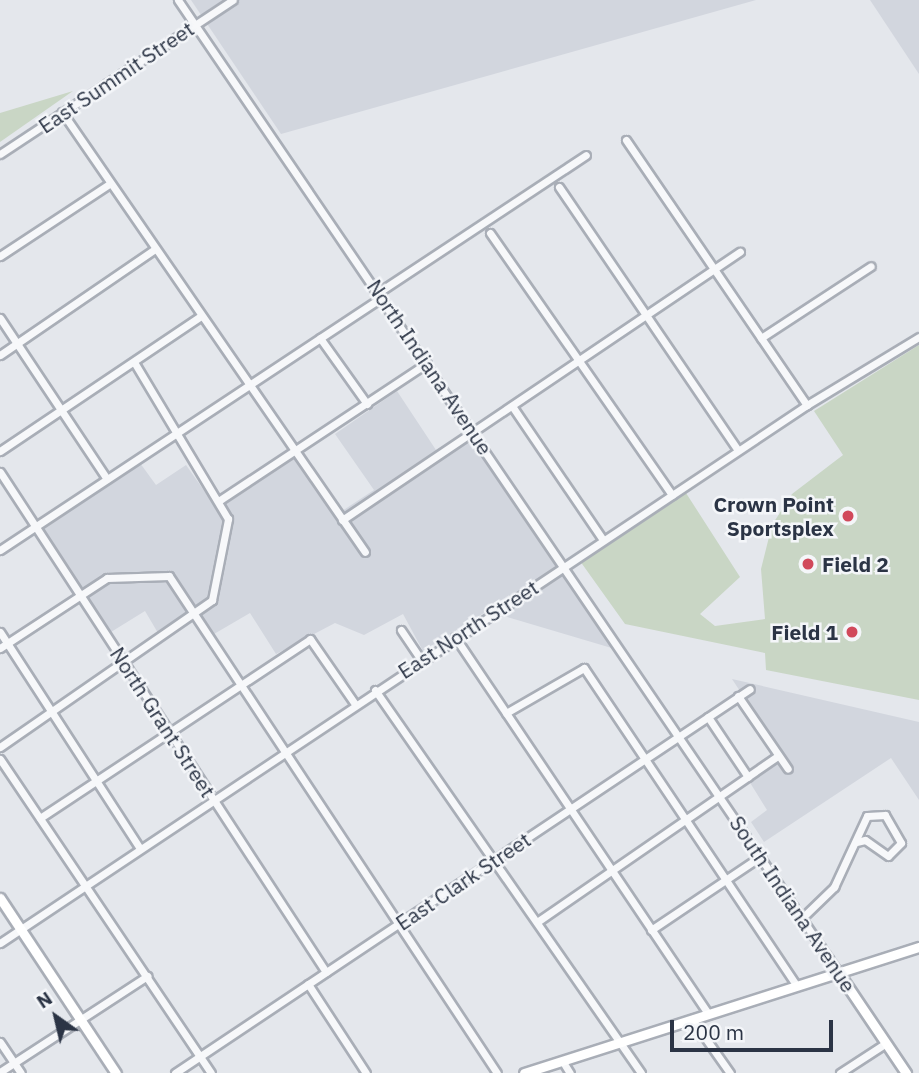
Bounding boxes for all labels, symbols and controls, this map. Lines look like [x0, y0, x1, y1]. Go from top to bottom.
street label: East Summit Street [34, 16, 198, 138]
street label: North Indiana Avenue [362, 275, 498, 459]
place label: Crown Point Sportsplex [713, 491, 834, 541]
marker: Crown Point Sportsplex [840, 508, 856, 524]
place label: Field 2 [822, 551, 889, 577]
marker: Field 2 [800, 556, 816, 572]
street label: East North Street [393, 574, 543, 684]
place label: Field 1 [771, 619, 838, 645]
marker: Field 1 [844, 624, 860, 640]
street label: North Grant Street [105, 642, 221, 802]
street label: South Indiana Avenue [725, 811, 861, 997]
street label: East Clark Street [391, 827, 535, 935]
north arrow [21, 982, 91, 1052]
text: N [32, 986, 57, 1013]
scale bar [674, 1006, 837, 1050]
text: 200 m [683, 1018, 744, 1046]

